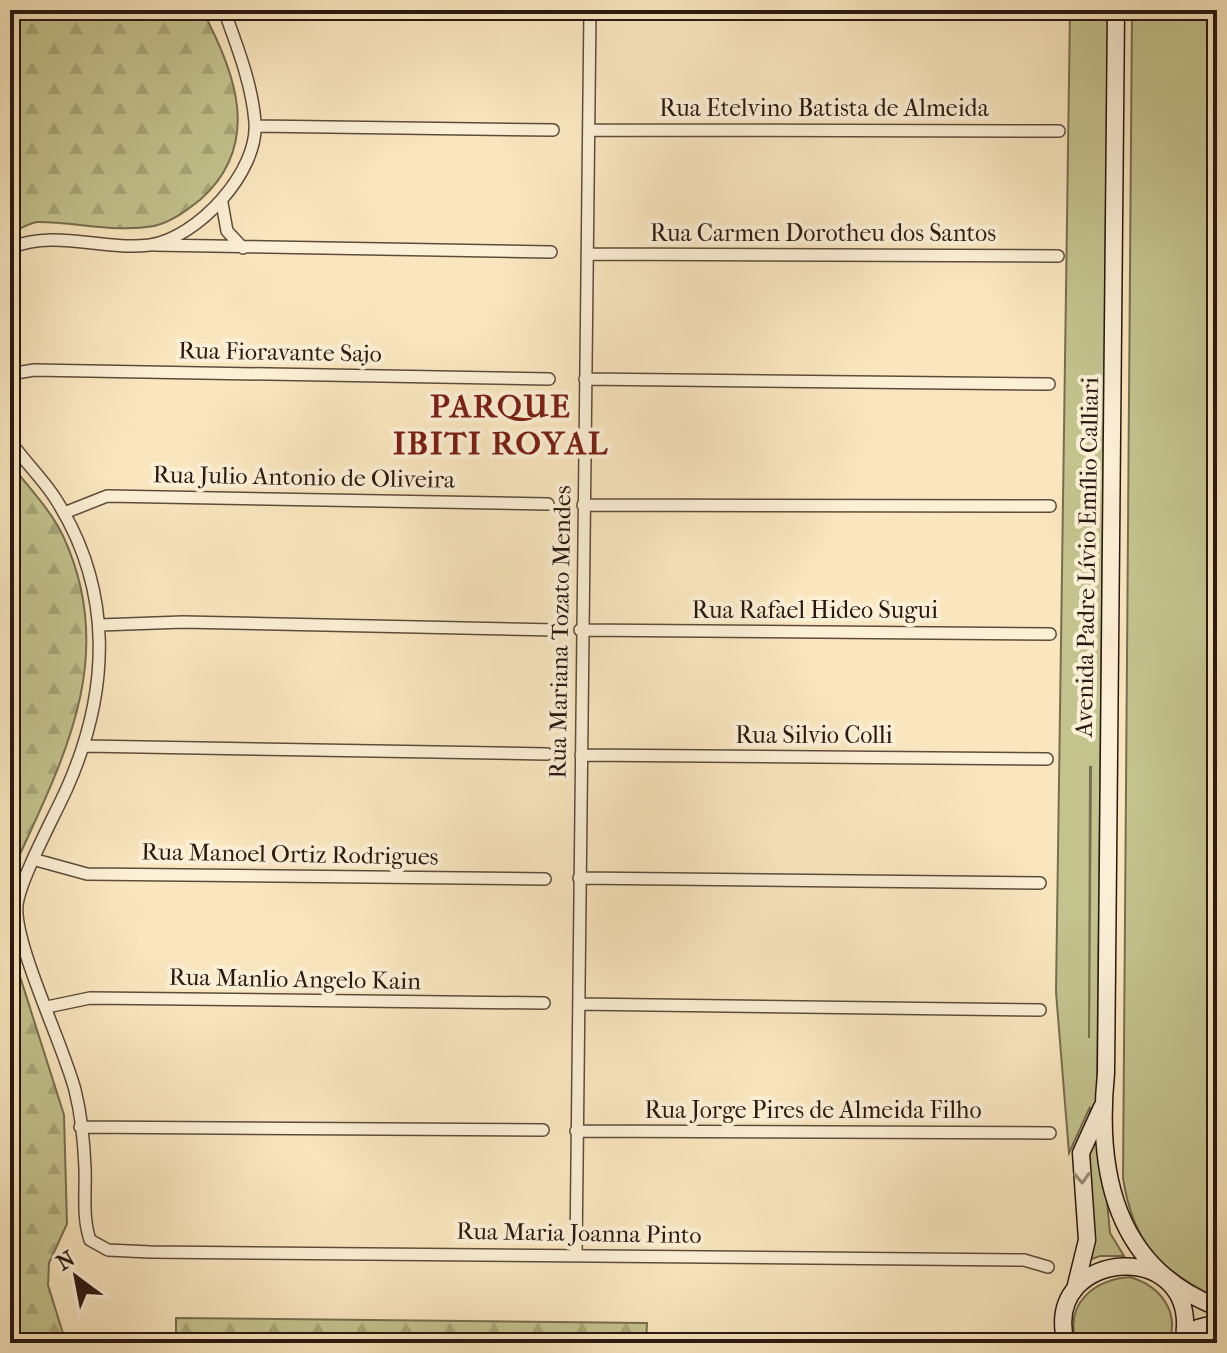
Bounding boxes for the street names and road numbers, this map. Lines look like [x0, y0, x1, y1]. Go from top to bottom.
street label: Rua Etelvino Batista de Almeida [659, 94, 990, 122]
street label: Rua Carmen Dorotheu dos Santos [650, 219, 996, 247]
street label: Rua Fioravante Sajo [178, 336, 382, 368]
street label: Avenida Padre Lívio Emílio Calliari [1070, 377, 1104, 738]
street label: Rua Julio Antonio de Oliveira [153, 460, 456, 494]
street label: Rua Mariana Tozato Mendes [543, 485, 577, 779]
street label: Rua Rafael Hideo Sugui [692, 596, 938, 624]
street label: Rua Silvio Colli [735, 721, 893, 749]
street label: Rua Manoel Ortiz Rodrigues [141, 837, 439, 871]
street label: Rua Manlio Angelo Kain [169, 963, 421, 995]
street label: Rua Jorge Pires de Almeida Filho [644, 1096, 982, 1124]
street label: Rua Maria Joanna Pinto [456, 1217, 702, 1249]

